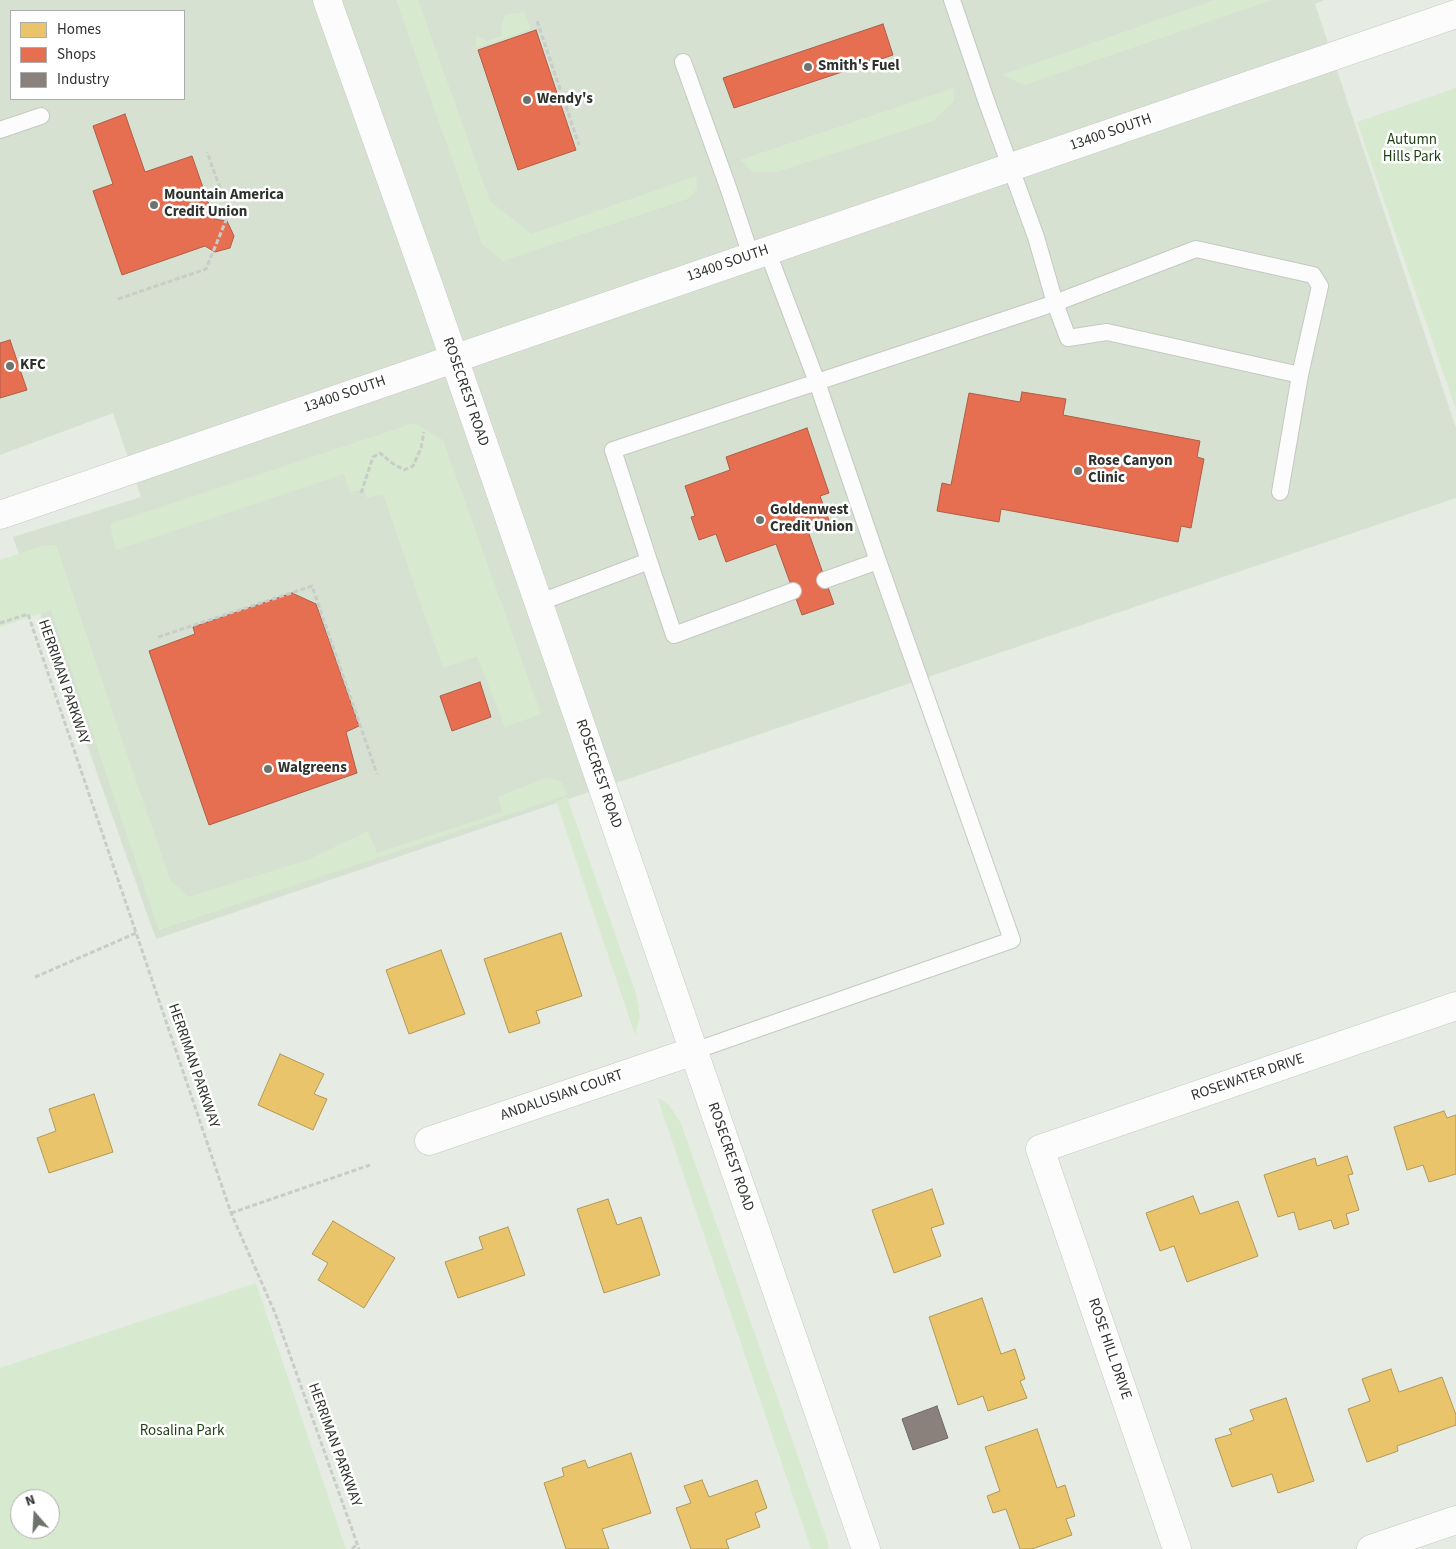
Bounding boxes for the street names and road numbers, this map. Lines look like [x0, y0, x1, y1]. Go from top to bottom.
street label: 13400 SOUTH [1068, 111, 1154, 155]
street label: 13400 SOUTH [685, 242, 771, 286]
street label: ROSECREST ROAD [438, 335, 492, 449]
street label: 13400 SOUTH [302, 373, 388, 417]
street label: HERRIMAN PARKWAY [33, 617, 93, 747]
street label: ROSECREST ROAD [571, 717, 625, 831]
street label: HERRIMAN PARKWAY [163, 1001, 223, 1131]
street label: ROSEWATER DRIVE [1189, 1050, 1307, 1106]
street label: ANDALUSIAN COURT [498, 1067, 626, 1125]
street label: ROSECREST ROAD [703, 1100, 757, 1214]
street label: ROSE HILL DRIVE [1083, 1296, 1135, 1402]
street label: HERRIMAN PARKWAY [303, 1381, 365, 1509]

